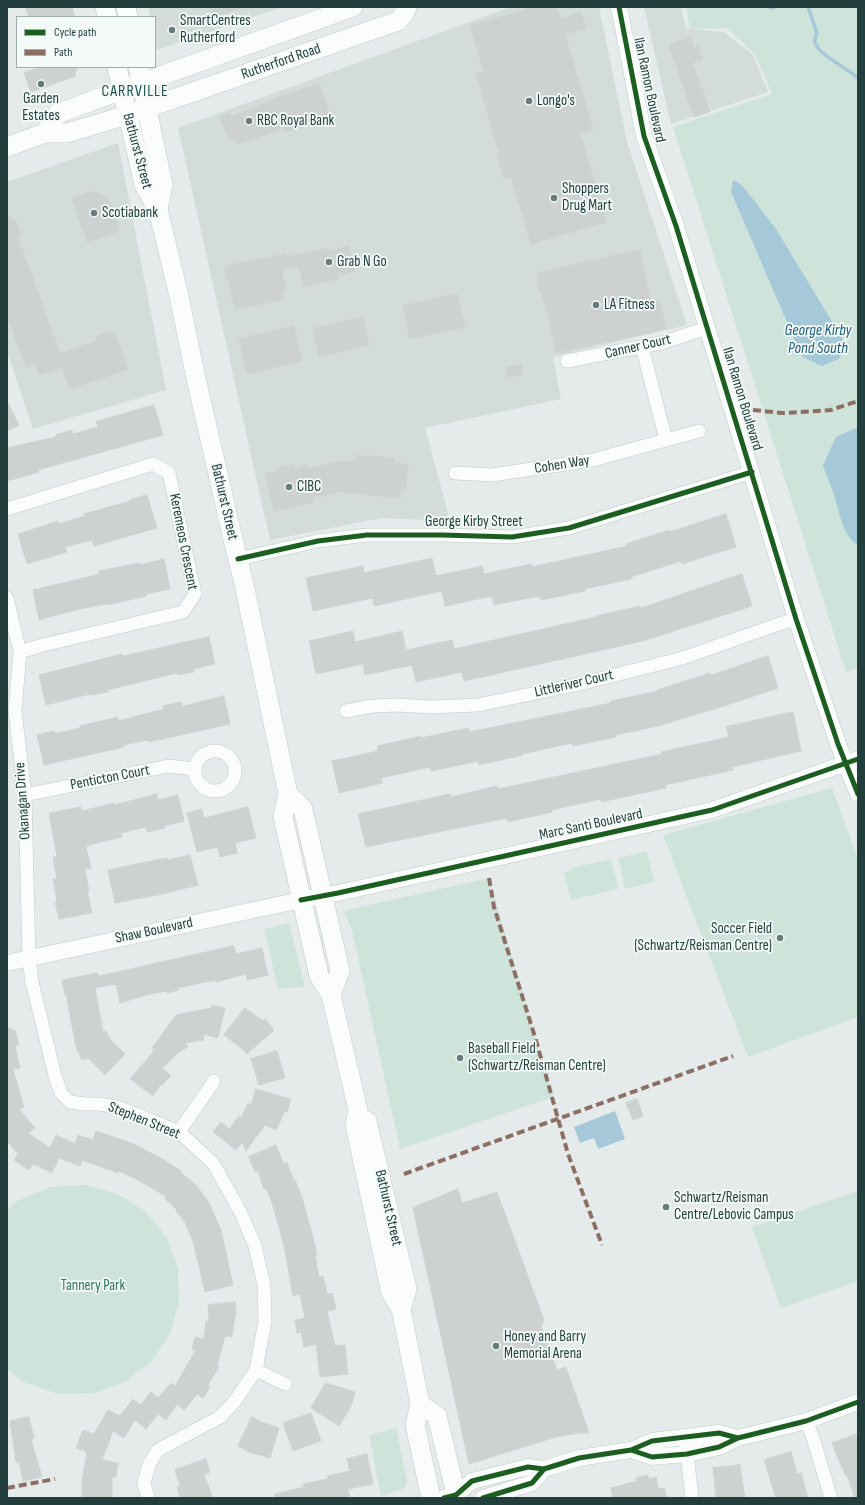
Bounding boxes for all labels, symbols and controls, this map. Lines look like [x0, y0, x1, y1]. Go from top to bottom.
place label: SmartCentres Rutherford [180, 12, 251, 47]
legend [16, 16, 156, 68]
text: Cycle path [54, 25, 96, 40]
marker: SmartCentres Rutherford [167, 25, 177, 35]
street label: Ilan Ramon Boulevard [629, 36, 669, 144]
street label: Rutherford Road [239, 40, 323, 84]
text: Path [54, 45, 72, 60]
marker: Garden Estates [36, 79, 46, 89]
district label: CARRVILLE [101, 82, 169, 102]
place label: Garden Estates [22, 90, 60, 125]
place label: Longo's [537, 92, 575, 110]
marker: Longo's [524, 96, 534, 106]
street label: Bathurst Street [118, 111, 156, 191]
place label: RBC Royal Bank [257, 112, 334, 130]
marker: RBC Royal Bank [244, 116, 254, 126]
place label: Shoppers Drug Mart [562, 180, 612, 215]
marker: Shoppers Drug Mart [549, 193, 559, 203]
place label: Scotiabank [102, 204, 158, 222]
marker: Scotiabank [89, 208, 99, 218]
place label: Grab N Go [337, 253, 387, 271]
marker: Grab N Go [324, 257, 334, 267]
place label: LA Fitness [604, 296, 655, 314]
marker: LA Fitness [591, 300, 601, 310]
water label: George Kirby Pond South [784, 321, 852, 359]
street label: Canner Court [603, 331, 673, 363]
street label: Ilan Ramon Boulevard [718, 345, 766, 453]
street label: Cohen Way [533, 452, 591, 478]
street label: Bathurst Street [206, 462, 242, 542]
place label: CIBC [297, 478, 321, 496]
marker: CIBC [284, 482, 294, 492]
street label: Keremeos Crescent [165, 492, 201, 592]
street label: George Kirby Street [425, 513, 523, 531]
street label: Littleriver Court [533, 666, 615, 702]
street label: Okanagan Drive [11, 762, 35, 840]
street label: Penticton Court [69, 762, 151, 794]
street label: Marc Santi Boulevard [538, 805, 644, 845]
street label: Shaw Boulevard [114, 914, 194, 948]
place label: Soccer Field (Schwartz/Reisman Centre) [634, 920, 772, 955]
marker: Soccer Field (Schwartz/Reisman Centre) [775, 933, 785, 943]
place label: Baseball Field (Schwartz/Reisman Centre) [468, 1040, 606, 1075]
marker: Baseball Field (Schwartz/Reisman Centre) [455, 1053, 465, 1063]
street label: Stephen Street [105, 1098, 183, 1144]
street label: Bathurst Street [370, 1168, 406, 1248]
place label: Schwartz/Reisman Centre/Lebovic Campus [674, 1189, 794, 1224]
marker: Schwartz/Reisman Centre/Lebovic Campus [661, 1202, 671, 1212]
park label: Tannery Park [61, 1277, 125, 1295]
place label: Honey and Barry Memorial Arena [504, 1328, 586, 1363]
marker: Honey and Barry Memorial Arena [491, 1341, 501, 1351]

